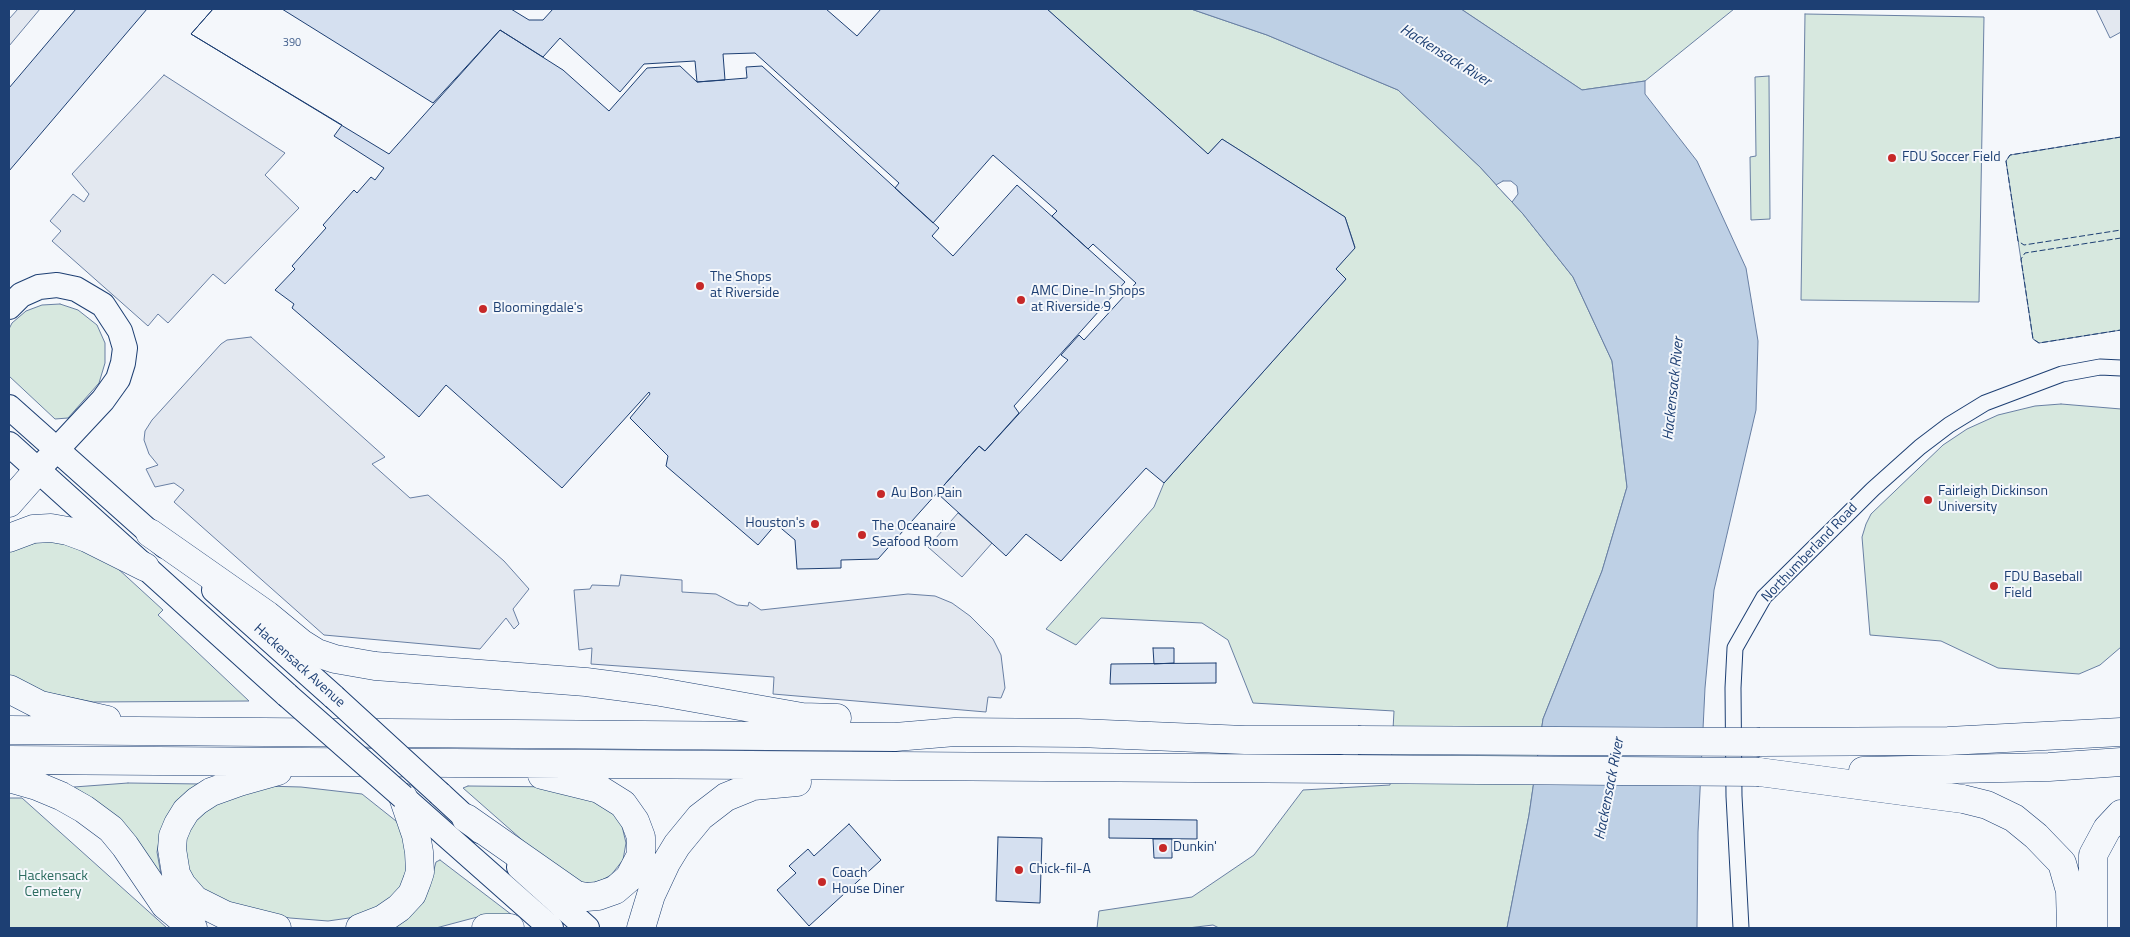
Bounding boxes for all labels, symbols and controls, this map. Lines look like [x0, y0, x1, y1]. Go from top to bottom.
water label: Hackensack River [1396, 21, 1494, 91]
house number: 390 [283, 36, 301, 50]
place label: FDU Soccer Field [1902, 150, 2001, 166]
marker: FDU Soccer Field [1886, 152, 1898, 164]
place label: The Shops at Riverside [710, 270, 779, 302]
marker: The Shops at Riverside [694, 280, 706, 292]
place label: AMC Dine-In Shops at Riverside 9 [1031, 284, 1145, 316]
marker: AMC Dine-In Shops at Riverside 9 [1015, 294, 1027, 306]
place label: Bloomingdale's [493, 301, 583, 317]
marker: Bloomingdale's [477, 303, 489, 315]
water label: Hackensack River [1660, 337, 1688, 441]
place label: Fairleigh Dickinson University [1938, 484, 2048, 516]
place label: Au Bon Pain [891, 486, 962, 502]
marker: Au Bon Pain [875, 488, 887, 500]
marker: Fairleigh Dickinson University [1922, 494, 1934, 506]
street label: Northumberland Road [1758, 500, 1862, 606]
place label: Houston's [745, 516, 805, 532]
marker: Houston's [809, 518, 821, 530]
place label: The Oceanaire Seafood Room [872, 519, 958, 552]
marker: The Oceanaire Seafood Room [856, 529, 868, 541]
place label: FDU Baseball Field [2004, 570, 2083, 602]
marker: FDU Baseball Field [1988, 580, 2000, 592]
street label: Hackensack Avenue [250, 621, 348, 711]
water label: Hackensack River [1591, 736, 1629, 842]
place label: Dunkin' [1173, 840, 1217, 856]
marker: Dunkin' [1157, 842, 1169, 854]
place label: Chick-fil-A [1029, 862, 1091, 878]
marker: Chick-fil-A [1013, 864, 1025, 876]
place label: Coach House Diner [832, 866, 904, 899]
park label: Hackensack Cemetery [18, 869, 88, 902]
marker: Coach House Diner [816, 876, 828, 888]

